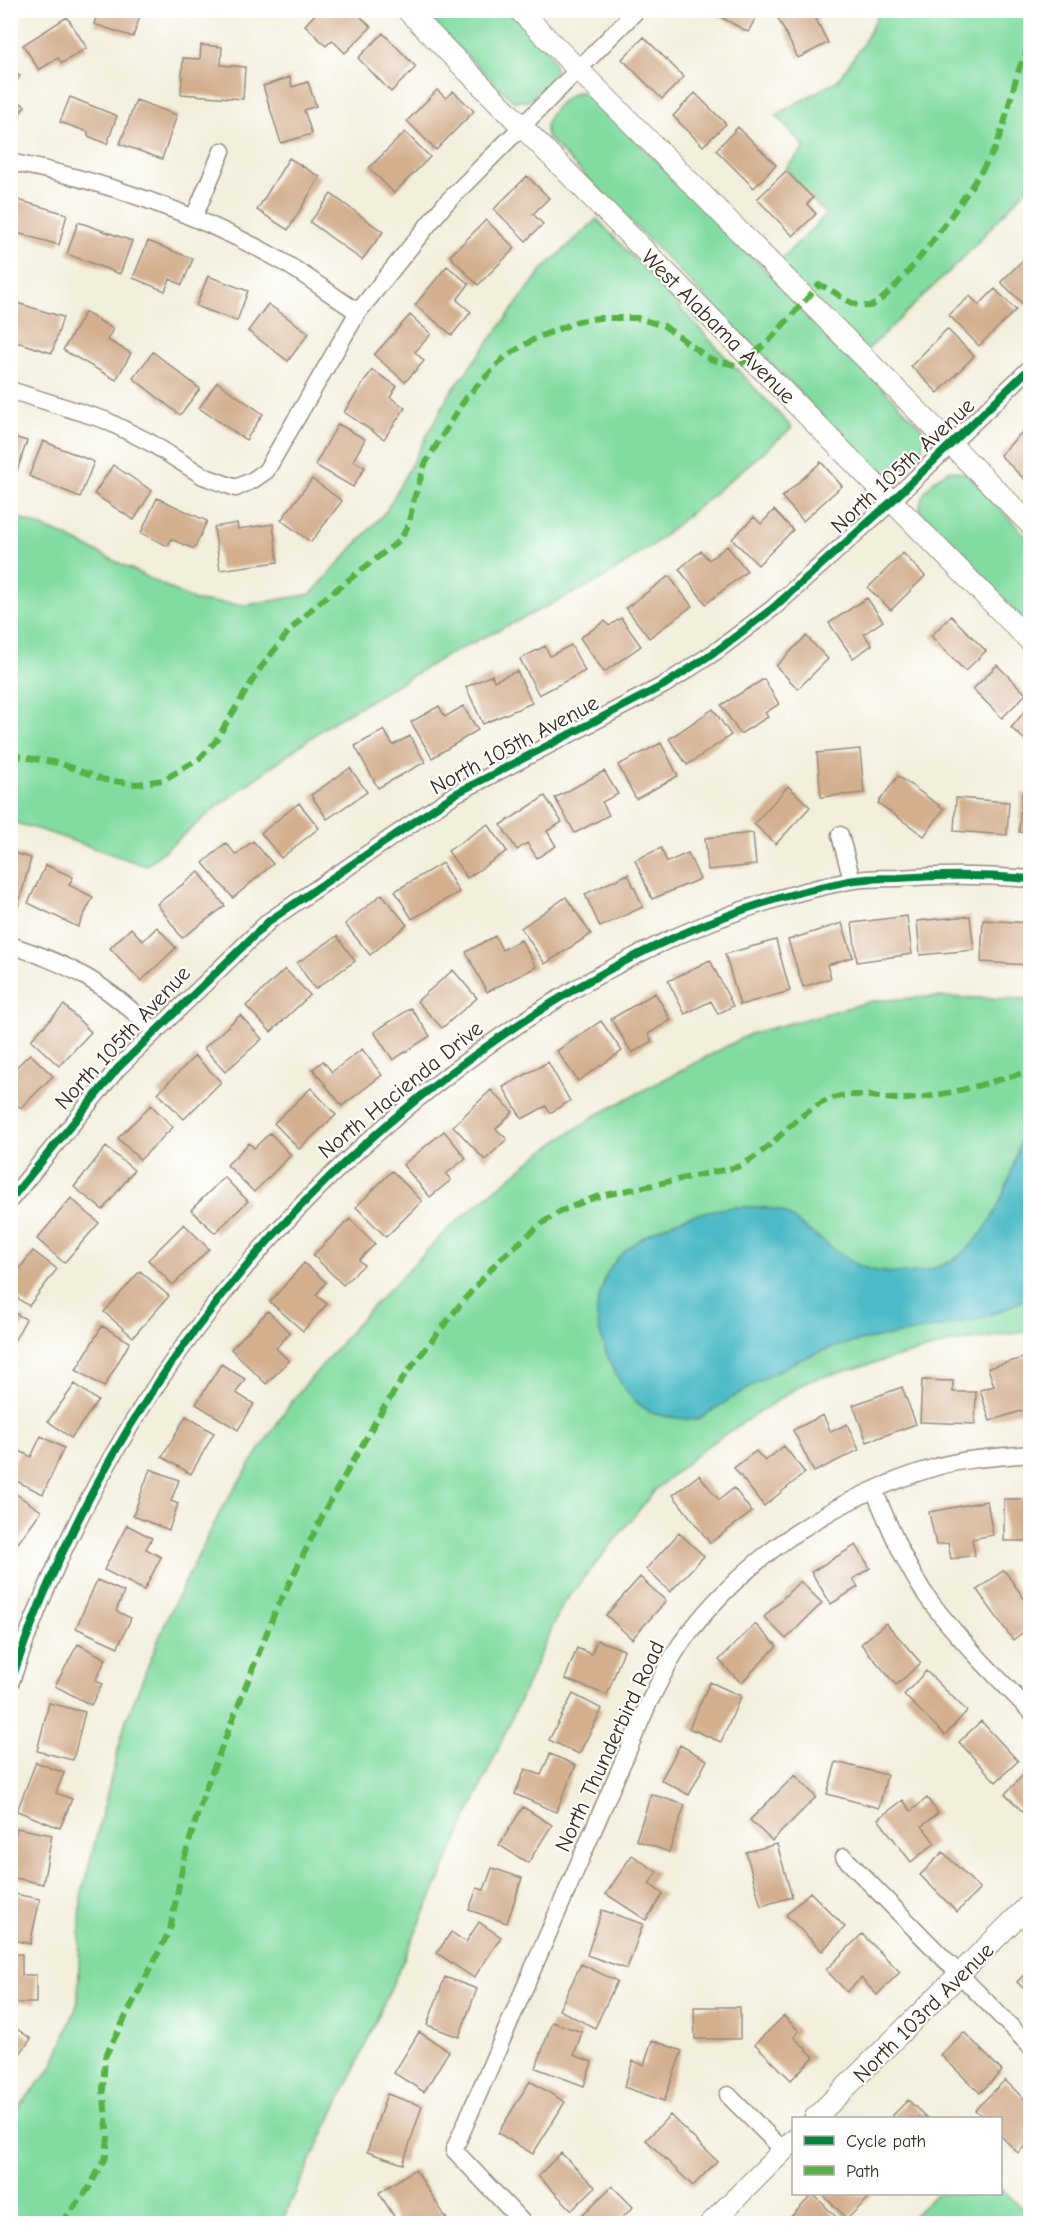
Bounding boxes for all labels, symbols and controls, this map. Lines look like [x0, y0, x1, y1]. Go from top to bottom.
street label: West Alabama Avenue [636, 244, 801, 409]
street label: North 105th Avenue [826, 393, 980, 539]
street label: North 105th Avenue [426, 690, 603, 800]
street label: North 105th Avenue [50, 961, 196, 1115]
street label: North Hacienda Drive [313, 1015, 488, 1164]
street label: North Thunderbird Road [550, 1637, 670, 1856]
street label: North 103rd Avenue [848, 1937, 999, 2088]
legend [792, 2117, 1002, 2195]
text: Cycle path [846, 2131, 926, 2152]
text: Path [846, 2161, 879, 2182]

